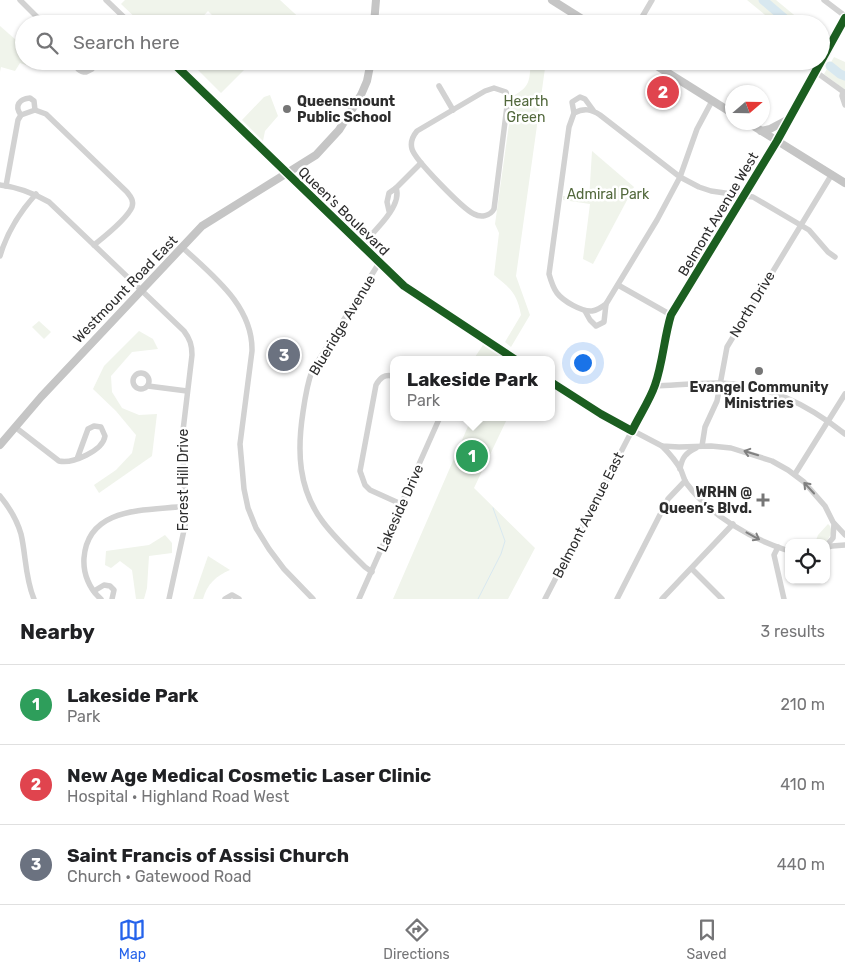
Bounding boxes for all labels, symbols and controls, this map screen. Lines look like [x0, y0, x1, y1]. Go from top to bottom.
search box [15, 15, 830, 70]
icon: search [33, 29, 61, 57]
text: Search here [73, 31, 180, 54]
pin: 2 [647, 73, 679, 111]
north arrow [725, 85, 770, 130]
place label: Queensmount Public School [297, 93, 396, 126]
park label: Hearth Green [504, 93, 548, 126]
marker: Queensmount Public School [281, 103, 293, 115]
street label: Belmont Avenue West [675, 149, 762, 279]
street label: Queen's Boulevard [294, 163, 393, 259]
park label: Admiral Park [567, 186, 650, 203]
street label: Westmount Road East [70, 232, 182, 347]
street label: North Drive [726, 268, 779, 340]
street label: Blueridge Avenue [306, 272, 379, 379]
pin: 3 [268, 336, 300, 374]
your location [570, 350, 596, 376]
popup [390, 356, 555, 421]
marker: Evangel Community Ministries [753, 365, 765, 377]
text: Lakeside Park [407, 368, 538, 391]
place label: Evangel Community Ministries [689, 379, 829, 412]
text: Park [407, 391, 440, 410]
street label: Forest Hill Drive [175, 429, 192, 531]
pin: 1 [456, 437, 488, 475]
one-way arrow [744, 448, 760, 458]
street label: Belmont Avenue East [549, 449, 628, 581]
street label: Lakeside Drive [374, 462, 427, 555]
one-way arrow [803, 481, 815, 494]
place label: WRHN @ Queen’s Blvd. [659, 484, 752, 517]
marker: WRHN @ Queen’s Blvd. [756, 493, 770, 507]
one-way arrow [745, 531, 759, 541]
map controls [785, 539, 830, 584]
button: locate [785, 539, 830, 584]
text: Nearby [20, 619, 95, 644]
text: 3 results [760, 622, 825, 641]
text: Lakeside Park [67, 684, 198, 707]
text: 1 [32, 695, 40, 714]
text: 210 m [780, 695, 825, 714]
text: Park [67, 707, 100, 726]
text: New Age Medical Cosmetic Laser Clinic [67, 764, 431, 787]
text: 2 [31, 775, 41, 794]
text: 410 m [780, 775, 825, 794]
text: Hospital · Highland Road West [67, 787, 289, 806]
text: Saint Francis of Assisi Church [67, 844, 349, 867]
text: 3 [31, 855, 41, 874]
text: 440 m [777, 855, 825, 874]
text: Church · Gatewood Road [67, 867, 252, 886]
tab: Map [118, 916, 146, 963]
tab: Directions [383, 916, 450, 963]
tab: Saved [687, 916, 727, 963]

